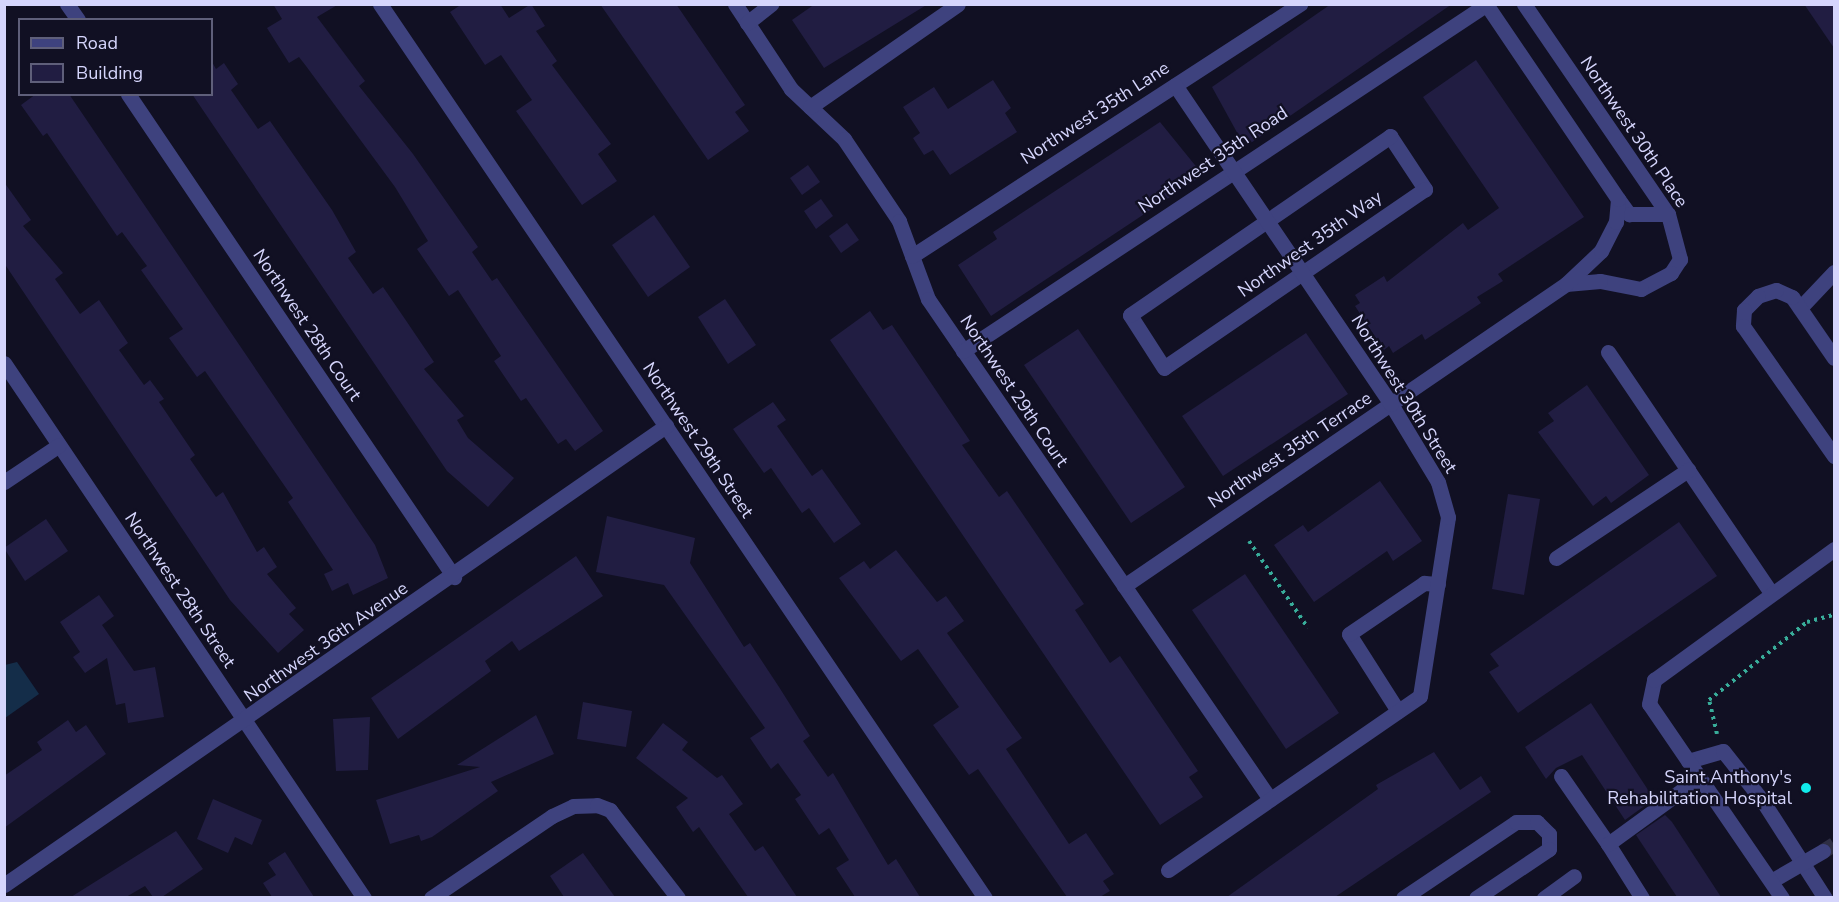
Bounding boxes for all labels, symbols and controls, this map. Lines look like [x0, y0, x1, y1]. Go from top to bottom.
legend [18, 18, 213, 96]
text: Road [76, 31, 118, 55]
street label: Northwest 30th Place [1575, 52, 1693, 212]
street label: Northwest 35th Lane [1017, 57, 1173, 169]
text: Building [76, 61, 143, 85]
street label: Northwest 35th Road [1134, 102, 1292, 218]
street label: Northwest 35th Way [1234, 186, 1386, 302]
street label: Northwest 28th Court [248, 245, 366, 405]
street label: Northwest 29th Court [955, 311, 1073, 471]
street label: Northwest 30th Street [1346, 311, 1462, 477]
street label: Northwest 29th Street [638, 358, 758, 522]
street label: Northwest 35th Terrace [1204, 387, 1376, 513]
street label: Northwest 28th Street [120, 508, 240, 672]
street label: Northwest 36th Avenue [240, 577, 412, 707]
place label: Saint Anthony's Rehabilitation Hospital [1607, 767, 1792, 810]
marker: Saint Anthony's Rehabilitation Hospital [1797, 779, 1815, 797]

